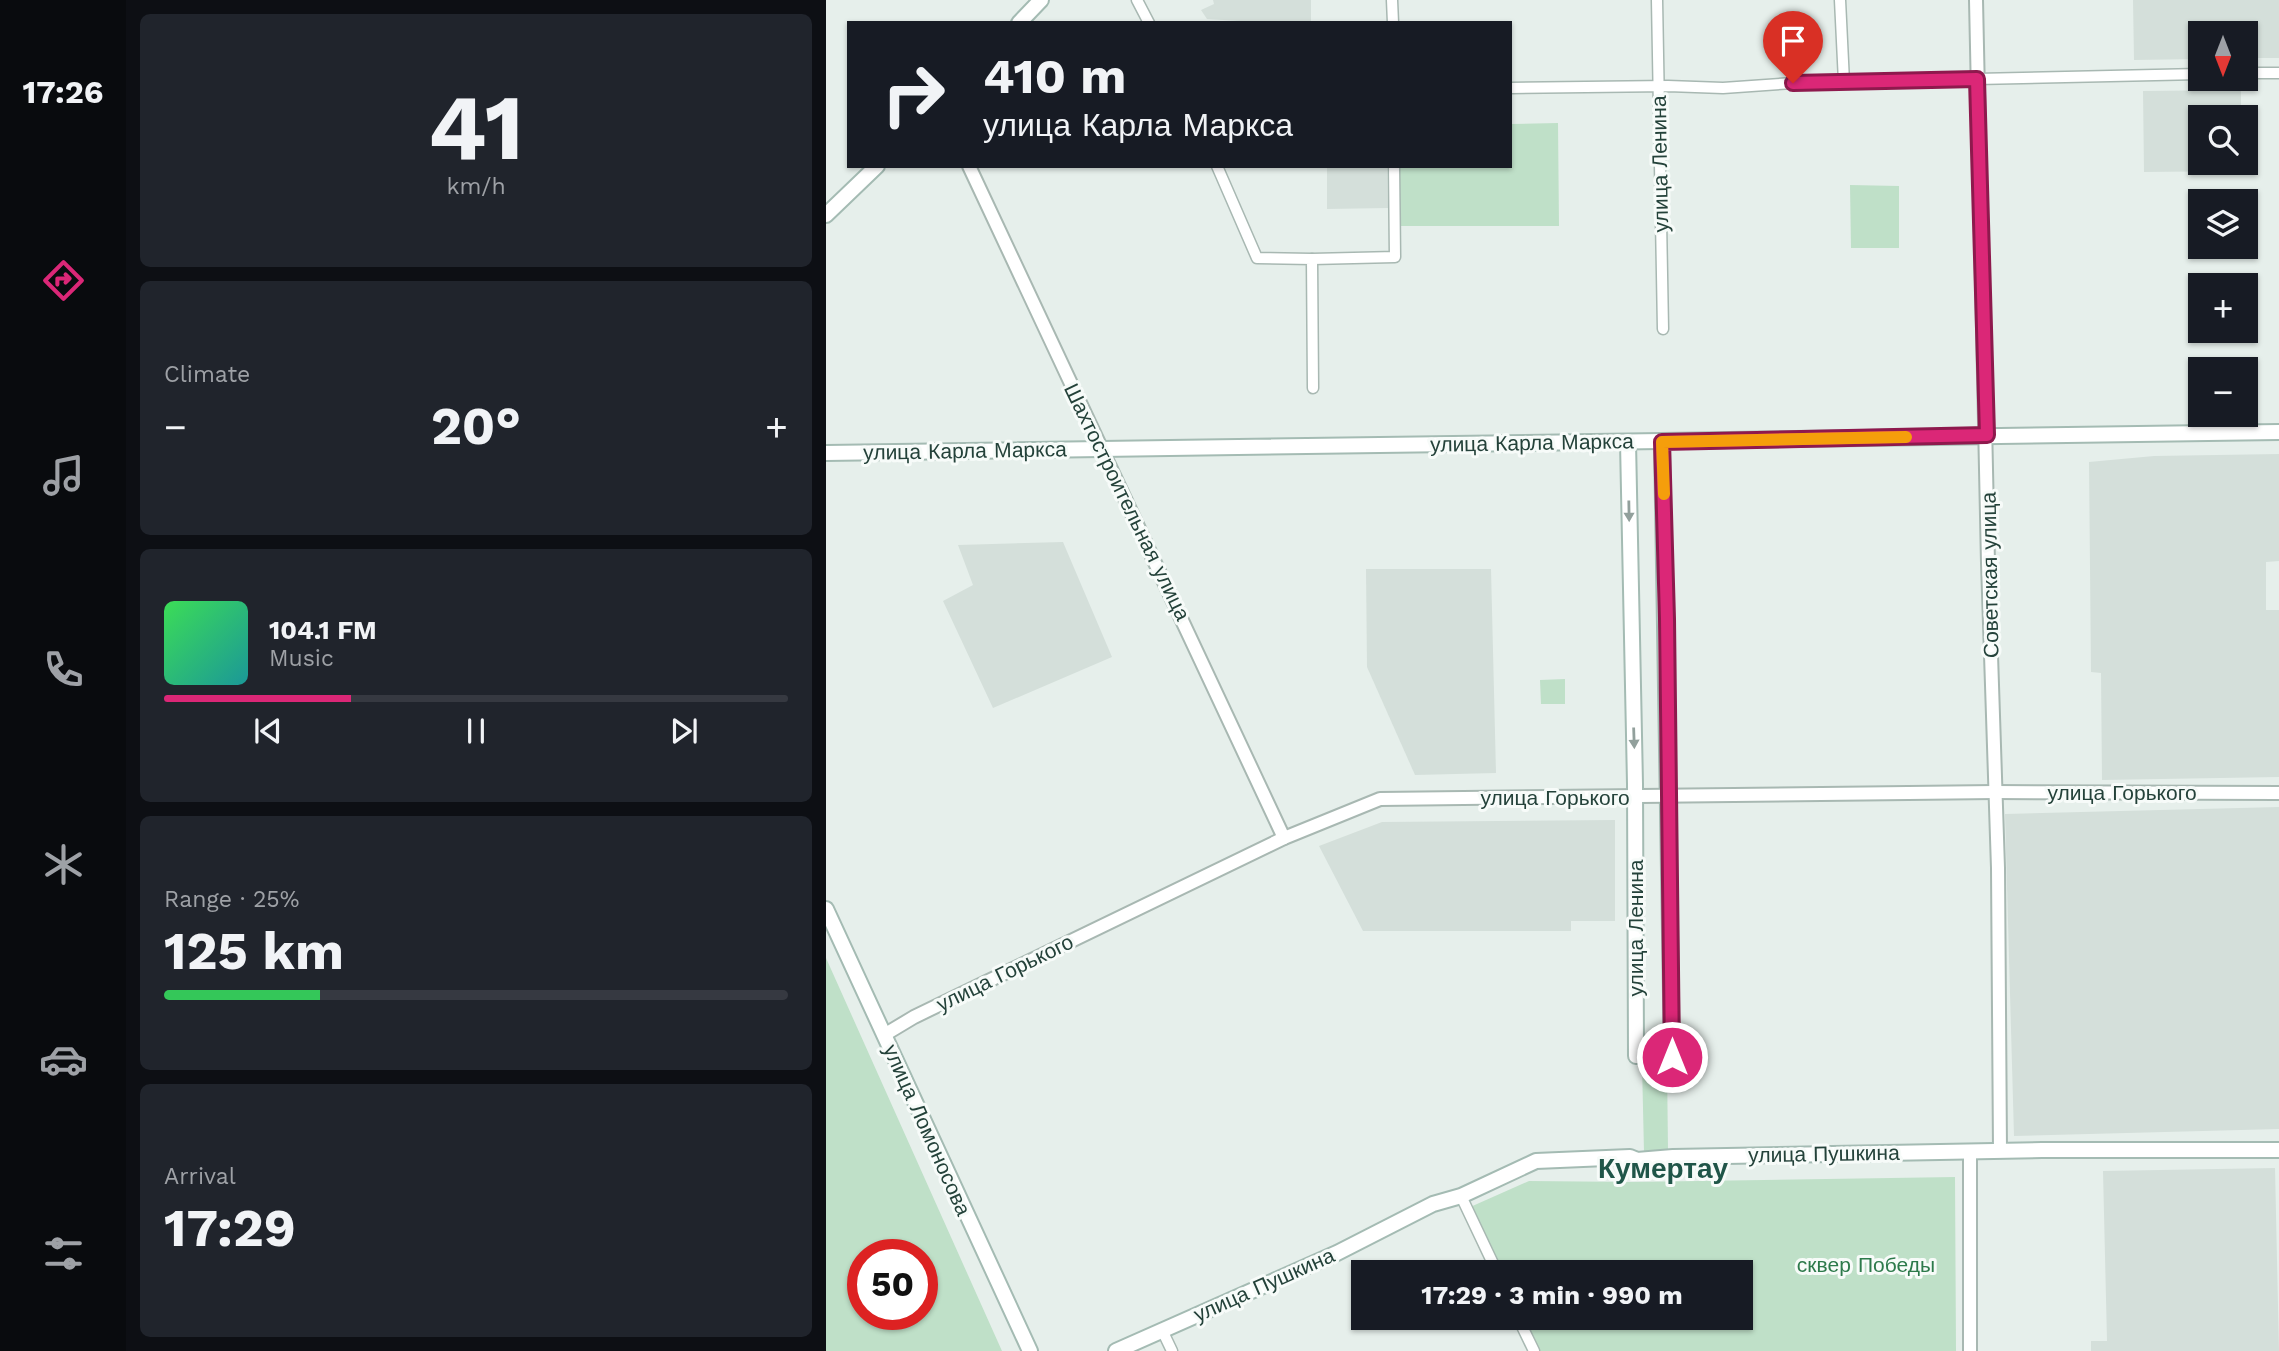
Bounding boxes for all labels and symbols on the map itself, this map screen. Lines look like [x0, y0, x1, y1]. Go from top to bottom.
pin [1763, 11, 1823, 83]
north arrow [2188, 21, 2258, 91]
street label: улица Ленина [1646, 95, 1673, 233]
street label: Шахтостроительная улица [1059, 379, 1196, 625]
street label: улица Карла Маркса [1430, 428, 1634, 457]
street label: улица Карла Маркса [863, 436, 1067, 465]
street label: Советская улица [1976, 491, 2003, 658]
one-way arrow [1623, 500, 1634, 522]
one-way arrow [1628, 727, 1639, 749]
street label: улица Горького [2047, 780, 2197, 805]
street label: улица Горького [1480, 785, 1630, 810]
street label: улица Ленина [1623, 859, 1648, 996]
street label: улица Горького [932, 929, 1077, 1016]
position arrow [1635, 1020, 1709, 1094]
street label: улица Ломоносова [878, 1040, 977, 1220]
street label: улица Пушкина [1748, 1140, 1900, 1167]
district label: Кумертау [1598, 1152, 1729, 1185]
speed limit sign: 50 [847, 1239, 938, 1330]
street label: улица Пушкина [1189, 1242, 1338, 1327]
park label: сквер Победы [1797, 1252, 1935, 1277]

